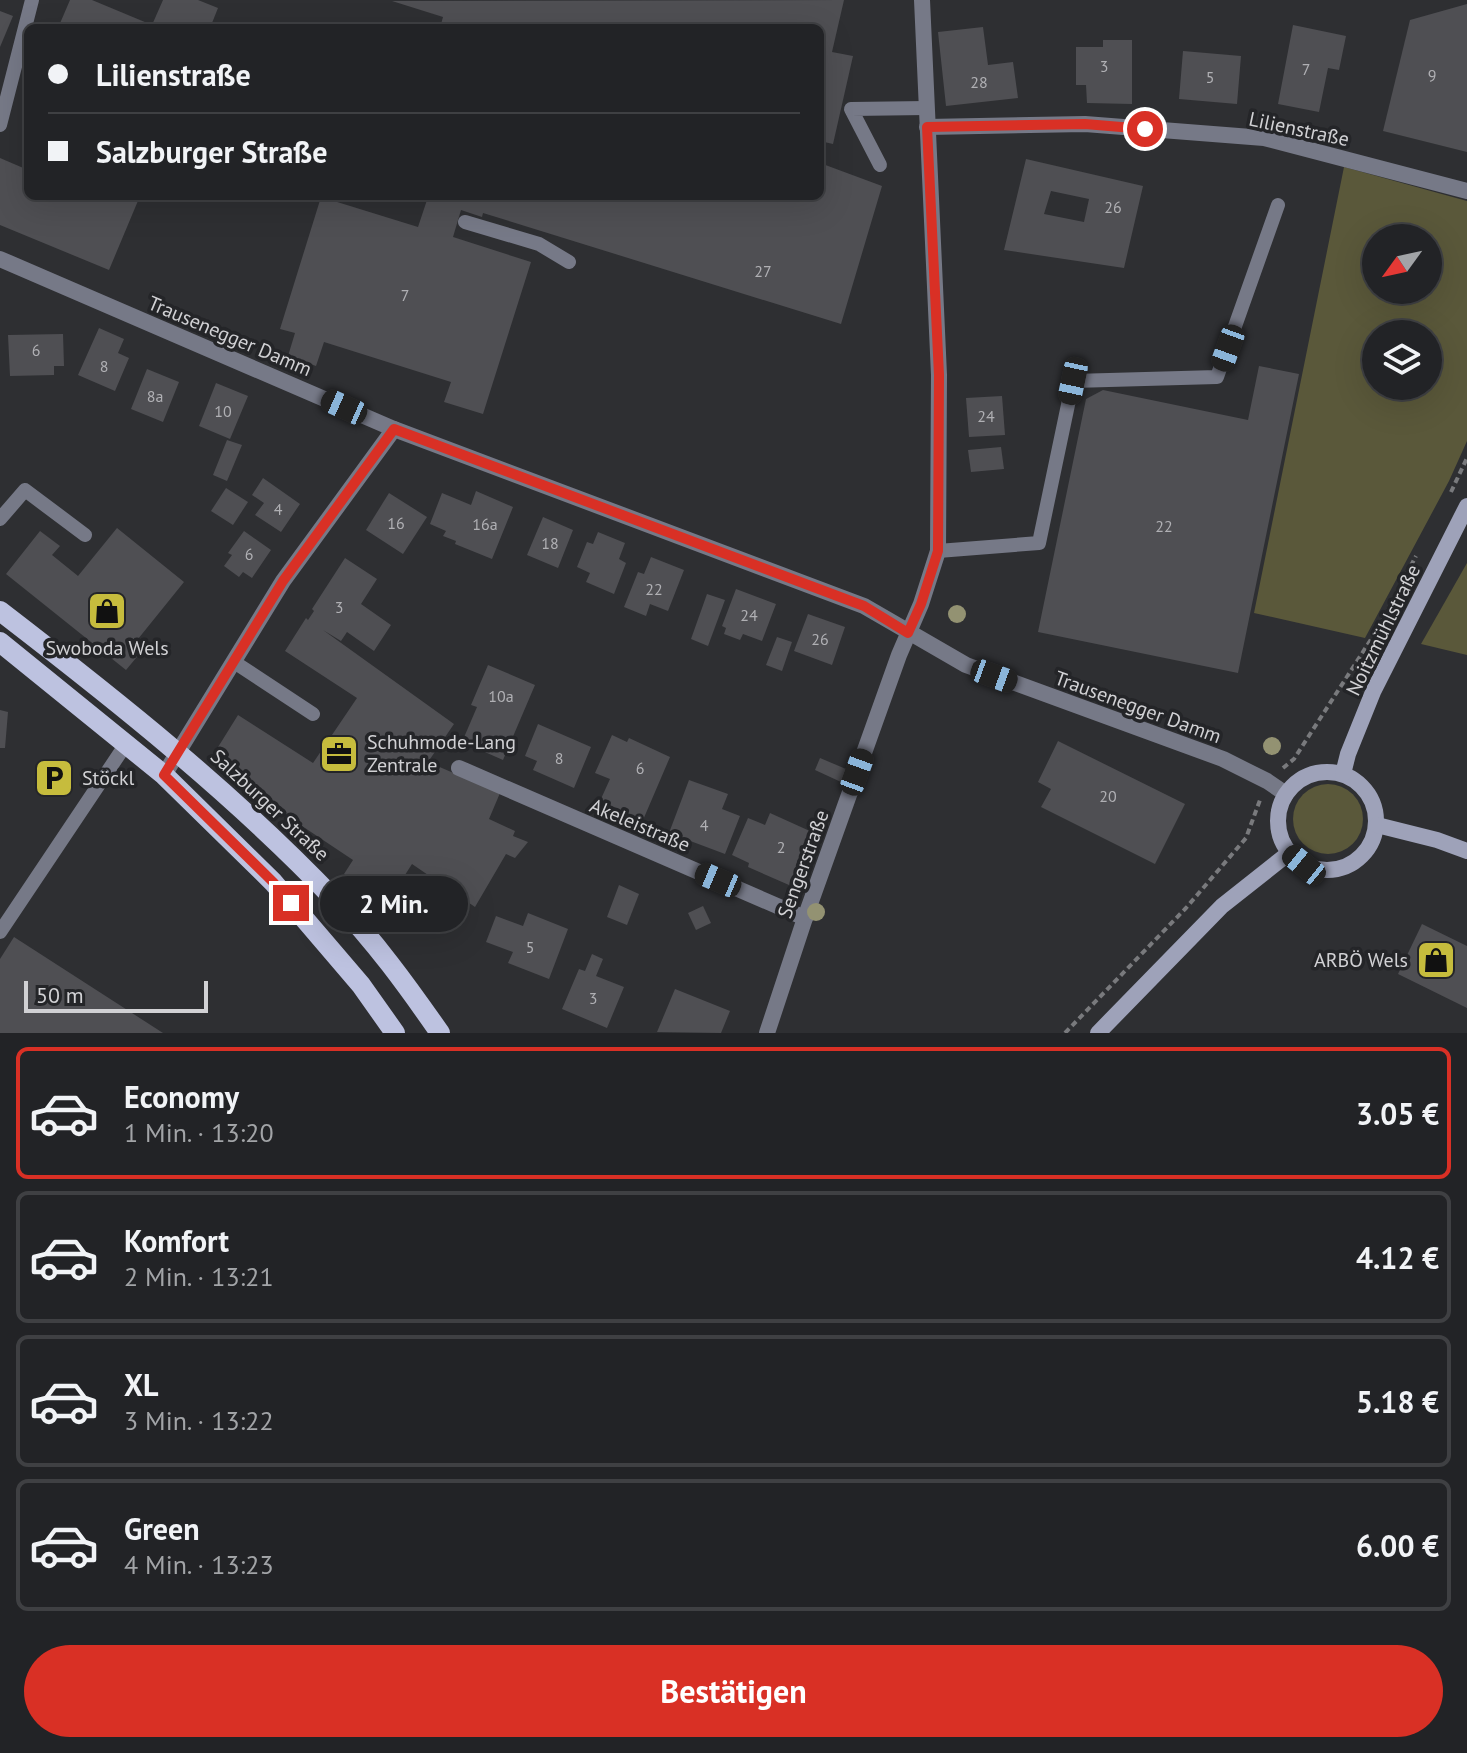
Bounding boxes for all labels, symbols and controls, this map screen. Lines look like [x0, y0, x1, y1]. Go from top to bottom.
text: Lilienstraße [96, 55, 251, 94]
house number: 3 [1100, 56, 1108, 76]
house number: 7 [1302, 59, 1310, 79]
house number: 9 [1428, 65, 1436, 85]
house number: 5 [1206, 67, 1214, 87]
house number: 28 [970, 72, 988, 92]
street label: Lilienstraße [1246, 106, 1352, 152]
route start [1127, 111, 1163, 147]
text: Salzburger Straße [96, 132, 327, 171]
house number: 26 [1104, 197, 1122, 217]
north arrow [1362, 224, 1442, 304]
map controls [1362, 224, 1442, 400]
house number: 27 [754, 261, 772, 281]
house number: 7 [401, 285, 409, 305]
street label: Trausenegger Damm [144, 290, 316, 382]
button: layers [1362, 320, 1442, 400]
car [1209, 321, 1247, 375]
house number: 6 [32, 340, 40, 360]
car [1056, 355, 1090, 407]
house number: 8 [100, 356, 108, 376]
house number: 8a [147, 386, 163, 406]
car [317, 386, 371, 428]
house number: 10 [214, 401, 232, 421]
house number: 24 [977, 406, 995, 426]
house number: 4 [274, 499, 283, 519]
house number: 16 [387, 513, 405, 533]
house number: 16a [472, 514, 498, 534]
house number: 22 [1155, 516, 1173, 536]
house number: 18 [541, 533, 559, 553]
house number: 6 [245, 544, 253, 564]
street label: Noitzmühlstraße [1340, 560, 1426, 700]
house number: 22 [645, 579, 663, 599]
shop icon: Swoboda Wels [86, 590, 128, 632]
house number: 3 [335, 597, 343, 617]
house number: 24 [740, 605, 758, 625]
house number: 26 [811, 629, 829, 649]
place label: Swoboda Wels [45, 635, 169, 661]
car [967, 657, 1021, 695]
street label: Trausenegger Damm [1051, 665, 1225, 749]
house number: 10a [488, 686, 514, 706]
place label: Schuhmode-Lang Zentrale [367, 729, 516, 778]
office icon: Schuhmode-Lang Zentrale [318, 733, 360, 775]
street label: Salzburger Straße [205, 743, 335, 867]
car [838, 745, 876, 799]
house number: 8 [555, 748, 563, 768]
parking icon: Stöckl [33, 757, 75, 799]
house number: 6 [636, 758, 644, 778]
place label: Stöckl [82, 765, 134, 791]
house number: 20 [1099, 786, 1117, 806]
street label: Akeleistraße [586, 792, 694, 858]
street label: Sengerstraße [771, 806, 835, 922]
house number: 4 [700, 815, 709, 835]
house number: 2 [777, 837, 785, 857]
car [1278, 841, 1330, 889]
car [691, 860, 745, 900]
callout: 2 Min. [319, 875, 467, 931]
route end [273, 885, 309, 921]
text: 2 Min. [359, 887, 429, 920]
house number: 5 [526, 937, 534, 957]
shop icon: ARBÖ Wels [1415, 939, 1457, 981]
place label: ARBÖ Wels [1314, 947, 1408, 973]
scale bar [24, 977, 208, 1013]
text: 50 m [36, 981, 84, 1009]
house number: 3 [589, 988, 597, 1008]
icon: car [28, 1077, 100, 1149]
text: Economy [124, 1077, 239, 1116]
text: 3.05 € [1356, 1094, 1439, 1133]
text: 1 Min. · 13:20 [124, 1116, 274, 1149]
icon: car [28, 1221, 100, 1293]
text: Komfort [124, 1221, 229, 1260]
text: 4.12 € [1356, 1238, 1439, 1277]
text: 2 Min. · 13:21 [124, 1260, 274, 1293]
icon: car [28, 1365, 100, 1437]
text: XL [124, 1365, 158, 1404]
text: 5.18 € [1356, 1382, 1439, 1421]
text: 3 Min. · 13:22 [124, 1404, 274, 1437]
icon: car [28, 1509, 100, 1581]
text: Green [124, 1509, 199, 1548]
text: 6.00 € [1356, 1526, 1439, 1565]
text: 4 Min. · 13:23 [124, 1548, 274, 1581]
button: Bestätigen [24, 1645, 1443, 1737]

